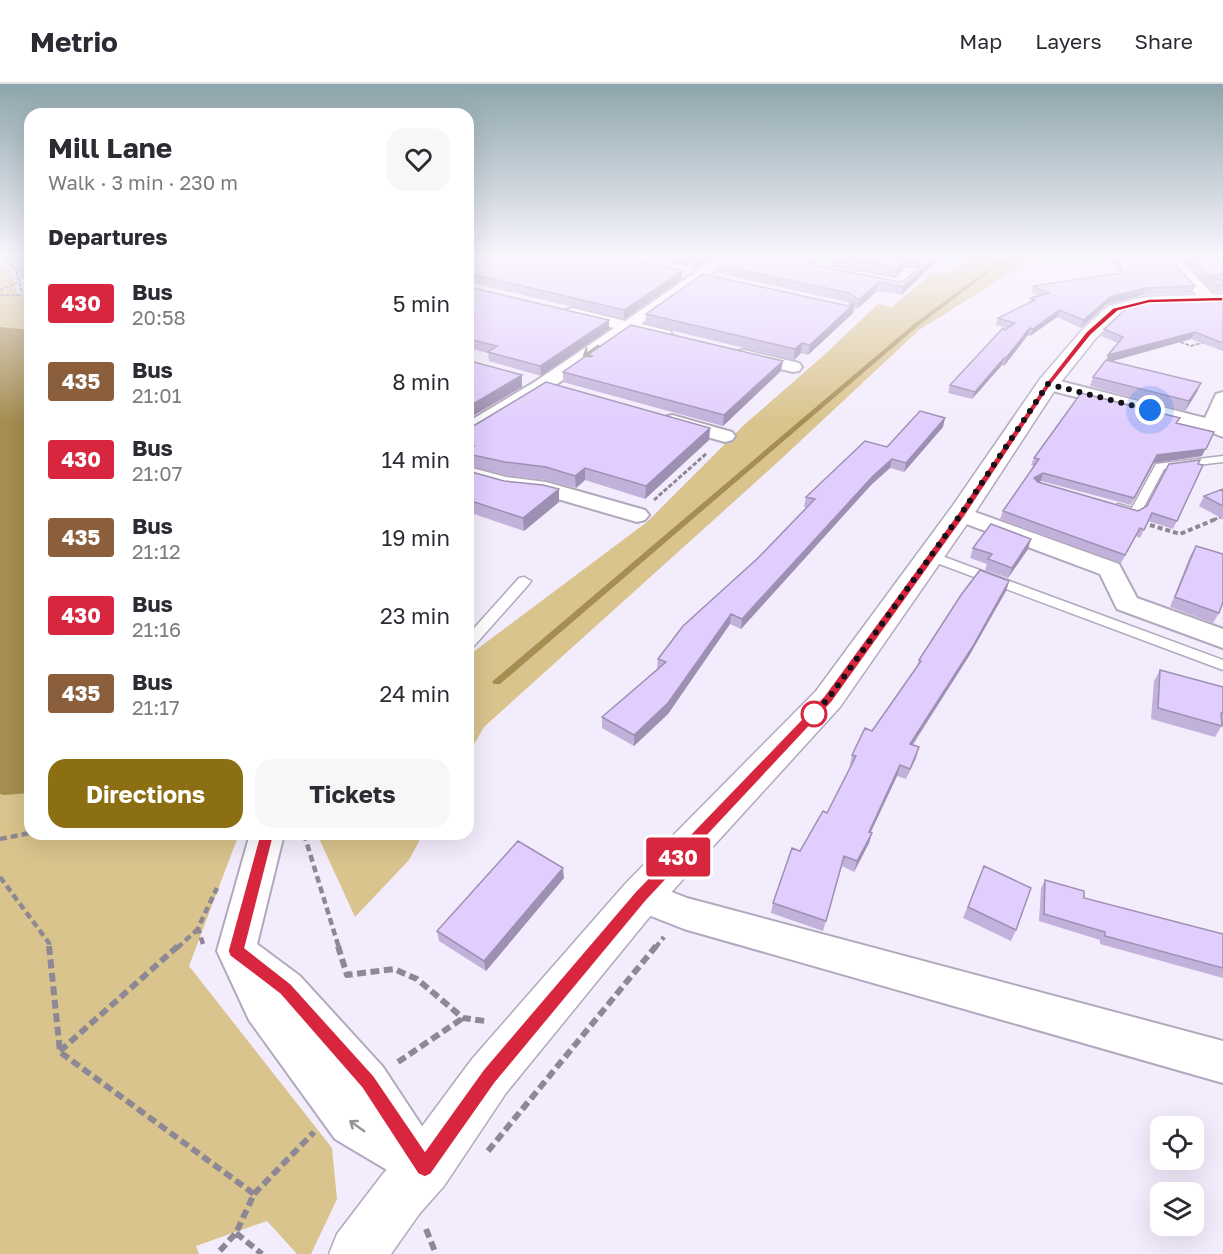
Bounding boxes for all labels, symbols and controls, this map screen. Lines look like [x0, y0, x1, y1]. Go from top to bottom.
text: Metrio [30, 25, 118, 58]
text: Map [959, 28, 1002, 54]
text: Layers [1035, 28, 1102, 54]
text: Share [1135, 28, 1193, 54]
button: heart [387, 128, 450, 191]
text: Mill Lane [48, 131, 172, 164]
text: Walk · 3 min · 230 m [48, 170, 238, 194]
text: Departures [48, 223, 167, 250]
text: Bus [132, 278, 173, 305]
text: 430 [61, 290, 101, 316]
text: 5 min [393, 290, 450, 317]
text: 20:58 [132, 305, 186, 329]
one-way arrow [584, 345, 600, 357]
text: Bus [132, 356, 173, 383]
text: 435 [62, 368, 100, 394]
text: 8 min [392, 368, 450, 395]
text: 21:01 [132, 383, 181, 407]
your location [1135, 395, 1165, 425]
text: Bus [132, 434, 173, 461]
text: 430 [61, 446, 101, 472]
text: 14 min [382, 446, 450, 473]
text: 21:07 [132, 461, 182, 485]
text: Bus [132, 512, 173, 539]
text: 435 [62, 524, 100, 550]
text: 19 min [382, 524, 450, 551]
text: 21:12 [132, 539, 181, 563]
text: Bus [132, 590, 173, 617]
text: 430 [61, 602, 101, 628]
text: 23 min [380, 602, 450, 629]
text: 21:16 [132, 617, 181, 641]
text: Bus [132, 668, 173, 695]
text: 435 [62, 680, 100, 706]
text: 24 min [379, 680, 450, 707]
text: 21:17 [132, 695, 180, 719]
unlabelled marker [801, 701, 827, 727]
button: Directions [48, 759, 243, 828]
button: Tickets [255, 759, 450, 828]
line badge: 430 [644, 838, 712, 876]
text: 430 [658, 844, 698, 870]
map controls [1150, 1116, 1204, 1236]
button: locate [1150, 1116, 1204, 1170]
one-way arrow [349, 1120, 366, 1132]
button: layers [1150, 1182, 1204, 1236]

